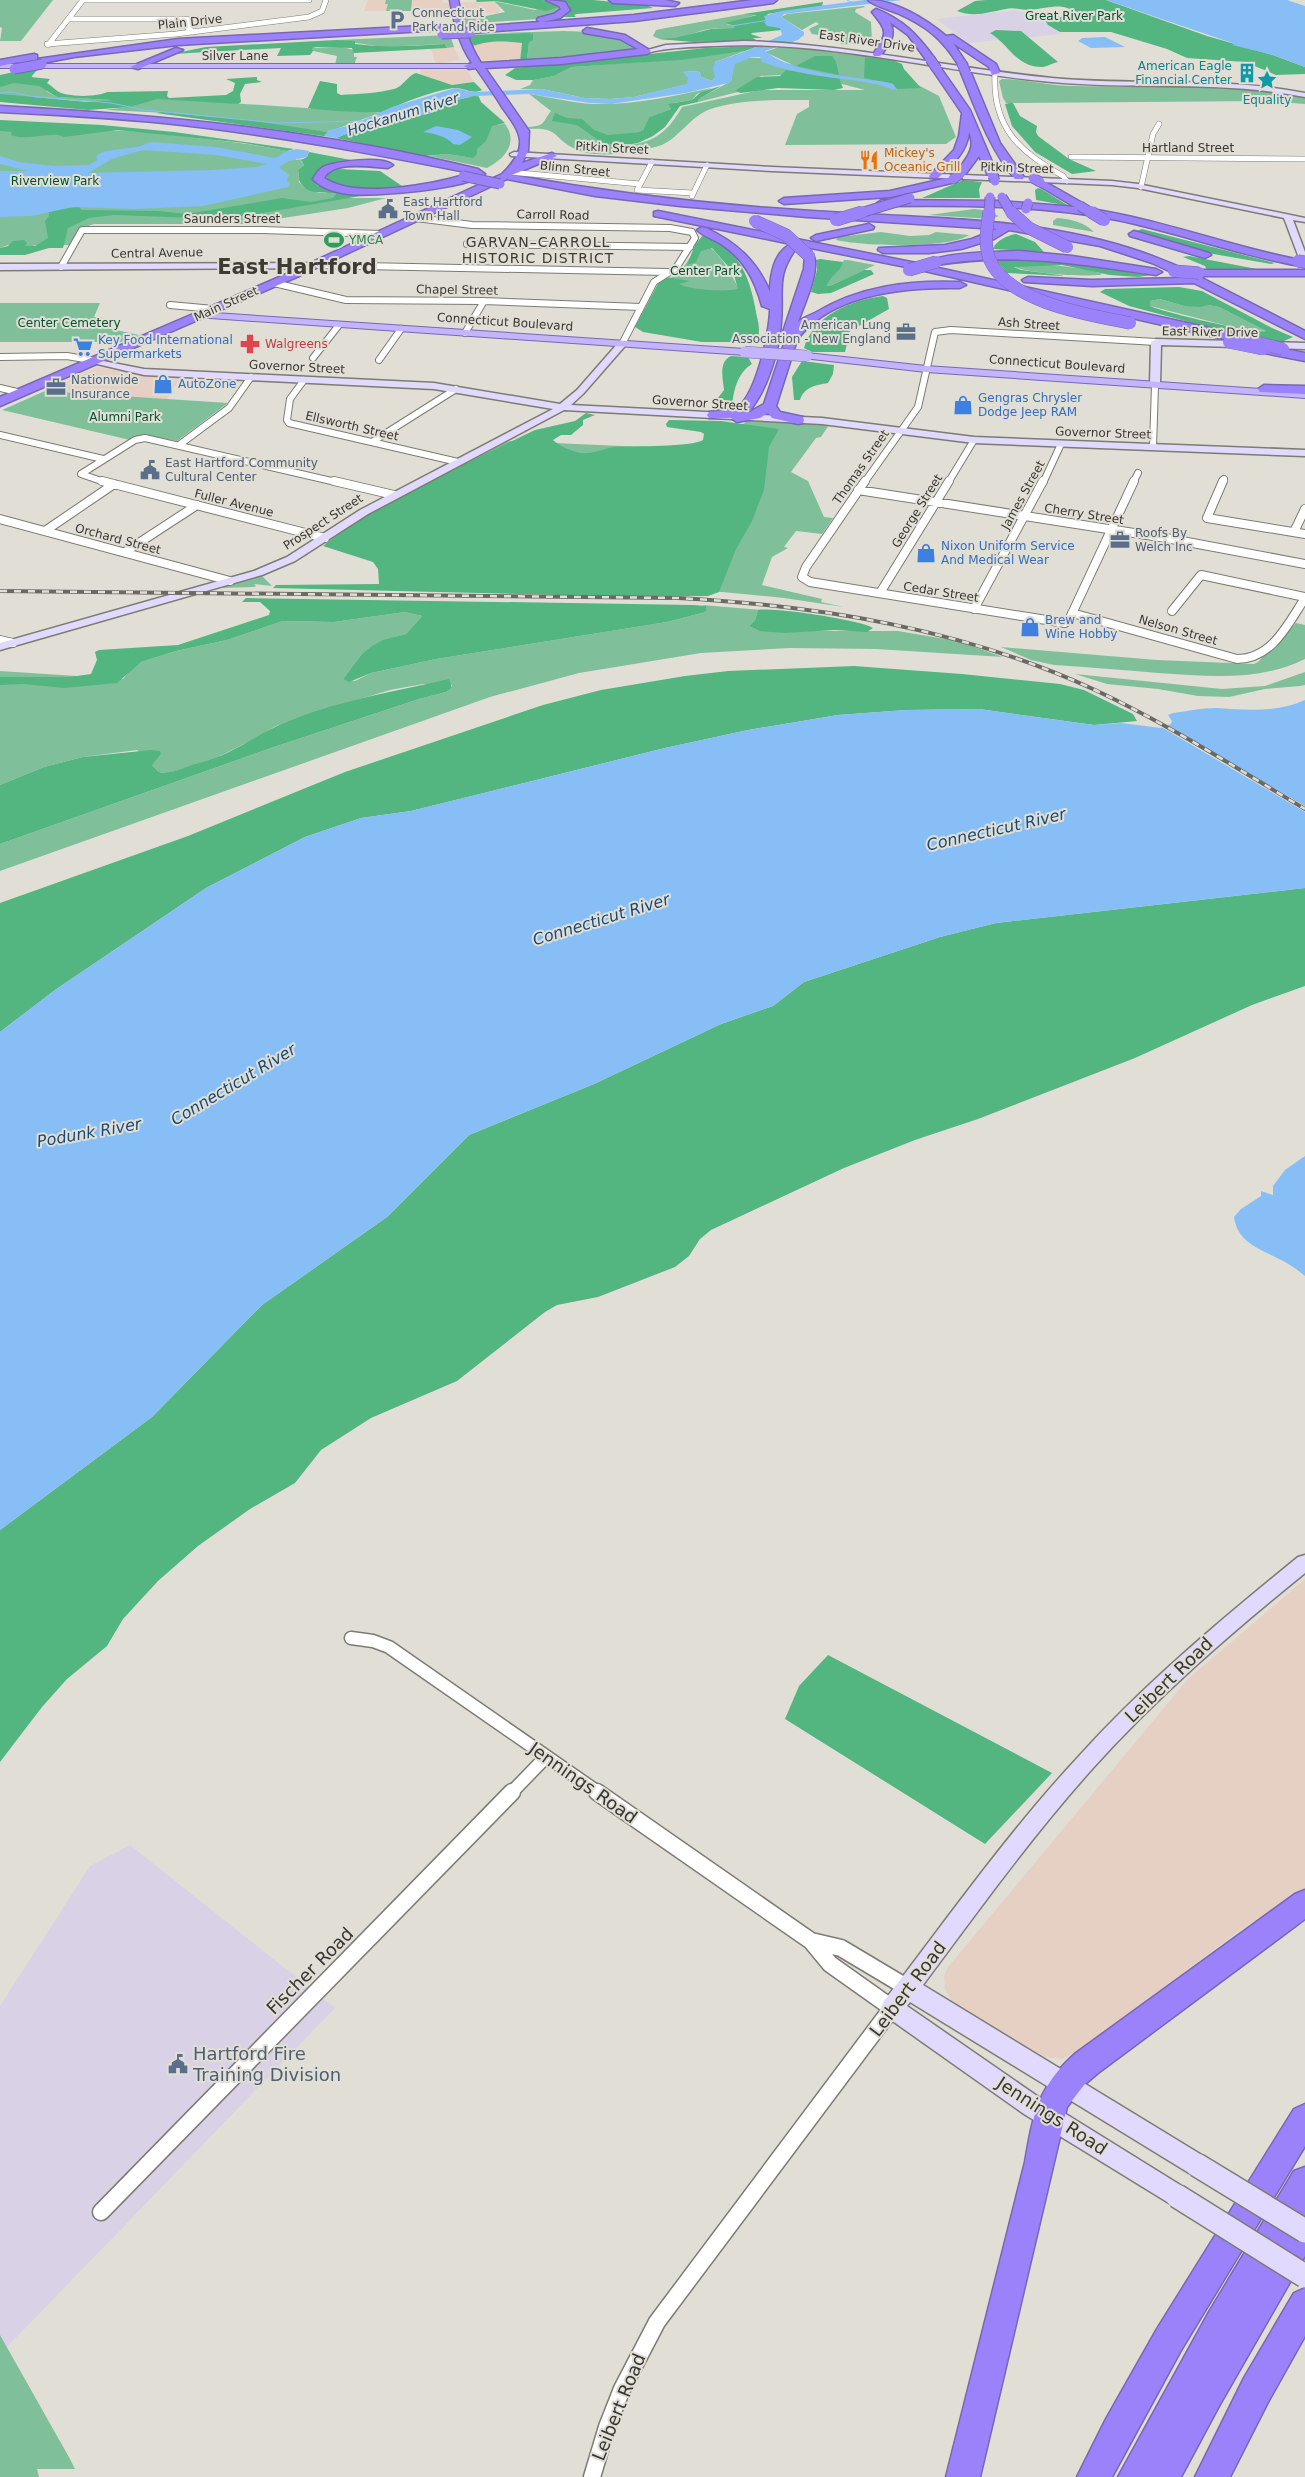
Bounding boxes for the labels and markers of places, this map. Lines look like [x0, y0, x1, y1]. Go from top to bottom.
place label: Connecticut Park and Ride [412, 6, 495, 34]
parking icon: Connecticut Park and Ride [386, 9, 408, 31]
place label: American Eagle Financial Center [1135, 59, 1232, 87]
building icon: American Eagle Financial Center [1236, 62, 1258, 84]
place icon: Equality [1256, 69, 1278, 91]
place label: Equality [1243, 93, 1291, 107]
place label: Mickey's Oceanic Grill [884, 146, 960, 174]
restaurant icon: Mickey's Oceanic Grill [858, 149, 880, 171]
place label: East Hartford Town Hall [402, 195, 483, 223]
public building icon: East Hartford Town Hall [377, 198, 399, 220]
sports icon: YMCA [323, 229, 345, 251]
place label: YMCA [348, 233, 384, 247]
place label: American Lung Association - New England [732, 318, 891, 346]
office icon: American Lung Association - New England [895, 321, 917, 343]
place label: Key Food International Supermarkets [98, 333, 233, 361]
pharmacy icon: Walgreens [239, 333, 261, 355]
supermarket icon: Key Food International Supermarkets [72, 336, 94, 358]
place label: Walgreens [265, 337, 328, 351]
place label: Nationwide Insurance [71, 373, 138, 401]
shop icon: AutoZone [152, 373, 174, 395]
office icon: Nationwide Insurance [45, 376, 67, 398]
place label: AutoZone [178, 377, 236, 391]
place label: Gengras Chrysler Dodge Jeep RAM [978, 391, 1082, 419]
shop icon: Gengras Chrysler Dodge Jeep RAM [952, 394, 974, 416]
place label: East Hartford Community Cultural Center [165, 456, 318, 484]
public building icon: East Hartford Community Cultural Center [139, 459, 161, 481]
place label: Roofs By Welch Inc [1135, 526, 1193, 554]
office icon: Roofs By Welch Inc [1109, 529, 1131, 551]
place label: Nixon Uniform Service And Medical Wear [941, 539, 1075, 567]
shop icon: Nixon Uniform Service And Medical Wear [915, 542, 937, 564]
place label: Brew and Wine Hobby [1045, 613, 1117, 641]
shop icon: Brew and Wine Hobby [1019, 616, 1041, 638]
place label: Hartford Fire Training Division [192, 2043, 341, 2085]
public building icon: Hartford Fire Training Division [167, 2053, 189, 2075]

